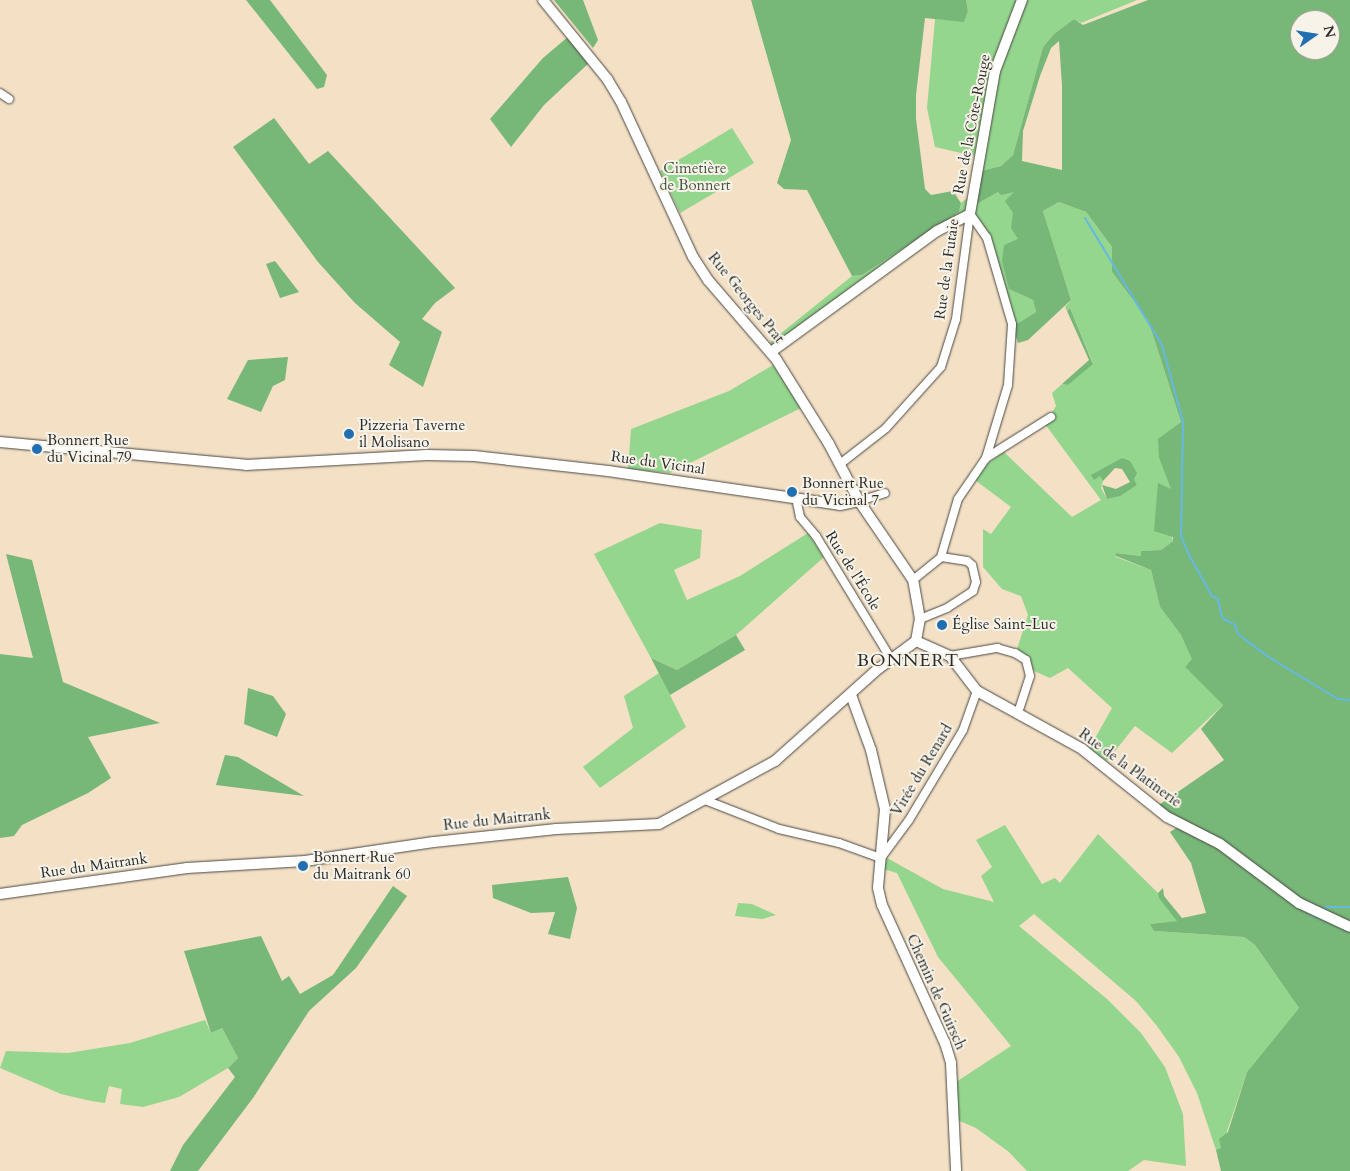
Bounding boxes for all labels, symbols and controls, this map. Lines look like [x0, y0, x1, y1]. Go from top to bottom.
north arrow [1290, 10, 1340, 60]
text: N [1319, 24, 1340, 40]
street label: Rue de la Côte-Rouge [950, 52, 994, 196]
park label: Cimetière de Bonnert [659, 159, 731, 194]
street label: Rue de la Futaie [931, 217, 963, 321]
street label: Rue Georges Prat [704, 249, 788, 347]
place label: Pizzeria Taverne il Molisano [359, 416, 465, 451]
marker: Pizzeria Taverne il Molisano [343, 428, 355, 440]
place label: Bonnert Rue du Vicinal 79 [47, 431, 132, 466]
marker: Bonnert Rue du Vicinal 79 [31, 443, 43, 455]
street label: Rue du Vicinal [610, 447, 706, 479]
place label: Bonnert Rue du Vicinal 7 [802, 474, 884, 509]
marker: Bonnert Rue du Vicinal 7 [786, 486, 798, 498]
street label: Rue de l'École [821, 528, 885, 614]
place label: Église Saint-Luc [952, 616, 1056, 634]
marker: Église Saint-Luc [936, 619, 948, 631]
district label: BONNERT [856, 650, 960, 672]
street label: Virée du Renard [887, 721, 957, 819]
street label: Rue de la Platinerie [1075, 725, 1185, 811]
street label: Rue du Maitrank [442, 805, 552, 835]
place label: Bonnert Rue du Maitrank 60 [313, 848, 411, 883]
street label: Rue du Maitrank [39, 850, 149, 882]
marker: Bonnert Rue du Maitrank 60 [297, 860, 309, 872]
street label: Chemin de Guirsch [902, 931, 970, 1053]

